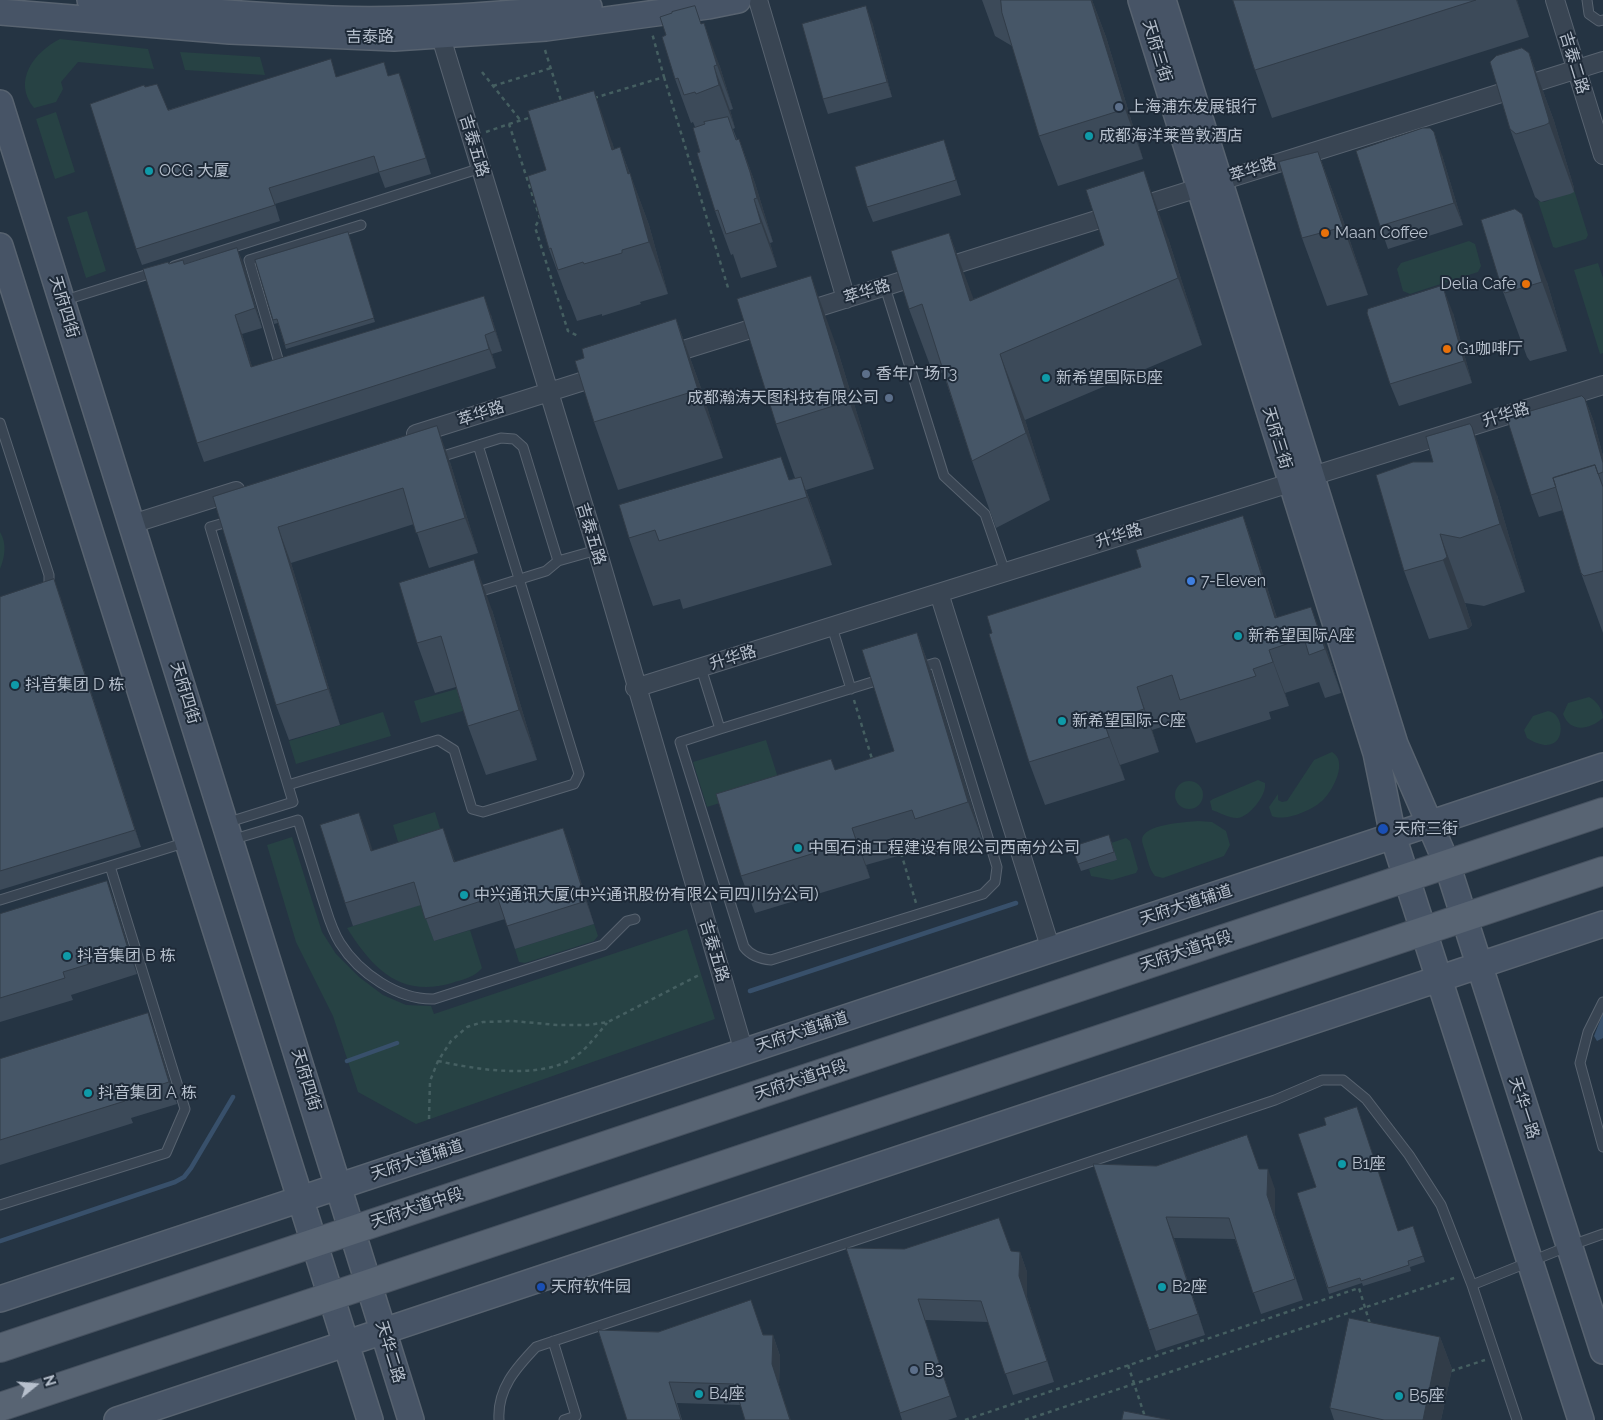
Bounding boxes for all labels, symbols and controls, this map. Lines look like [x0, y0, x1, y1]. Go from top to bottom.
street label: 天府三街 [1138, 18, 1176, 84]
street label: 吉泰路 [346, 27, 394, 47]
street label: 吉泰二路 [1555, 30, 1593, 96]
place label: 上海浦东发展银行 [1129, 97, 1257, 117]
marker: 上海浦东发展银行 [1113, 101, 1125, 113]
street label: 吉泰五路 [455, 113, 493, 179]
place label: 成都海洋莱普敦酒店 [1099, 126, 1243, 146]
marker: 成都海洋莱普敦酒店 [1083, 130, 1095, 142]
street label: 萃华路 [1227, 154, 1279, 186]
place label: OCG 大厦 [159, 161, 229, 181]
marker: OCG 大厦 [143, 165, 155, 177]
place label: Maan Coffee [1335, 223, 1428, 243]
marker: Maan Coffee [1319, 227, 1331, 239]
street label: 天府四街 [45, 274, 83, 340]
place label: Delia Cafe [1440, 274, 1516, 294]
street label: 萃华路 [841, 276, 893, 308]
marker: Delia Cafe [1520, 278, 1532, 290]
place label: G1咖啡厅 [1457, 339, 1523, 359]
marker: G1咖啡厅 [1441, 343, 1453, 355]
place label: 香年广场T3 [876, 364, 957, 384]
marker: 香年广场T3 [860, 368, 872, 380]
place label: 新希望国际B座 [1056, 368, 1163, 388]
marker: 新希望国际B座 [1040, 372, 1052, 384]
place label: 成都瀚涛天图科技有限公司 [687, 388, 879, 408]
marker: 成都瀚涛天图科技有限公司 [883, 392, 895, 404]
street label: 萃华路 [455, 397, 507, 431]
street label: 升华路 [1480, 399, 1532, 431]
street label: 天府三街 [1258, 405, 1296, 471]
street label: 吉泰五路 [572, 501, 610, 567]
street label: 升华路 [1093, 520, 1145, 552]
place label: 7-Eleven [1201, 571, 1266, 591]
marker: 7-Eleven [1185, 575, 1197, 587]
place label: 新希望国际A座 [1248, 626, 1355, 646]
marker: 新希望国际A座 [1232, 630, 1244, 642]
street label: 升华路 [707, 642, 759, 674]
street label: 天府四街 [166, 660, 204, 726]
place label: 抖音集团 D 栋 [25, 675, 125, 695]
marker: 抖音集团 D 栋 [9, 679, 21, 691]
place label: 新希望国际-C座 [1072, 711, 1186, 731]
marker: 新希望国际-C座 [1056, 715, 1068, 727]
place label: 天府三街 [1394, 819, 1458, 839]
marker: 天府三街 [1376, 822, 1390, 836]
place label: 中国石油工程建设有限公司西南分公司 [808, 838, 1080, 858]
marker: 中国石油工程建设有限公司西南分公司 [792, 842, 804, 854]
street label: 天府大道辅道 [1137, 881, 1235, 929]
place label: 中兴通讯大厦(中兴通讯股份有限公司四川分公司) [474, 885, 819, 905]
marker: 中兴通讯大厦(中兴通讯股份有限公司四川分公司) [458, 889, 470, 901]
street label: 吉泰五路 [695, 918, 733, 984]
street label: 天府大道中段 [1137, 927, 1235, 975]
place label: 抖音集团 B 栋 [77, 946, 176, 966]
marker: 抖音集团 B 栋 [61, 950, 73, 962]
street label: 天府大道辅道 [753, 1008, 851, 1056]
street label: 天府四街 [287, 1047, 325, 1113]
street label: 天府大道中段 [752, 1056, 850, 1104]
street label: 天华一路 [1505, 1075, 1543, 1141]
place label: 抖音集团 A 栋 [98, 1083, 197, 1103]
marker: 抖音集团 A 栋 [82, 1087, 94, 1099]
street label: 天府大道辅道 [368, 1136, 466, 1184]
place label: B1座 [1352, 1154, 1386, 1174]
marker: B1座 [1336, 1158, 1348, 1170]
street label: 天府大道中段 [368, 1184, 466, 1232]
place label: 天府软件园 [551, 1277, 631, 1297]
place label: B2座 [1172, 1277, 1207, 1297]
marker: 天府软件园 [535, 1281, 547, 1293]
marker: B2座 [1156, 1281, 1168, 1293]
street label: 天华二路 [371, 1319, 409, 1385]
north arrow [10, 1360, 60, 1410]
place label: B3 [924, 1360, 943, 1380]
marker: B3 [908, 1364, 920, 1376]
text: N [40, 1373, 59, 1388]
place label: B4座 [709, 1384, 744, 1404]
place label: B5座 [1409, 1386, 1444, 1406]
marker: B4座 [693, 1388, 705, 1400]
marker: B5座 [1393, 1390, 1405, 1402]

